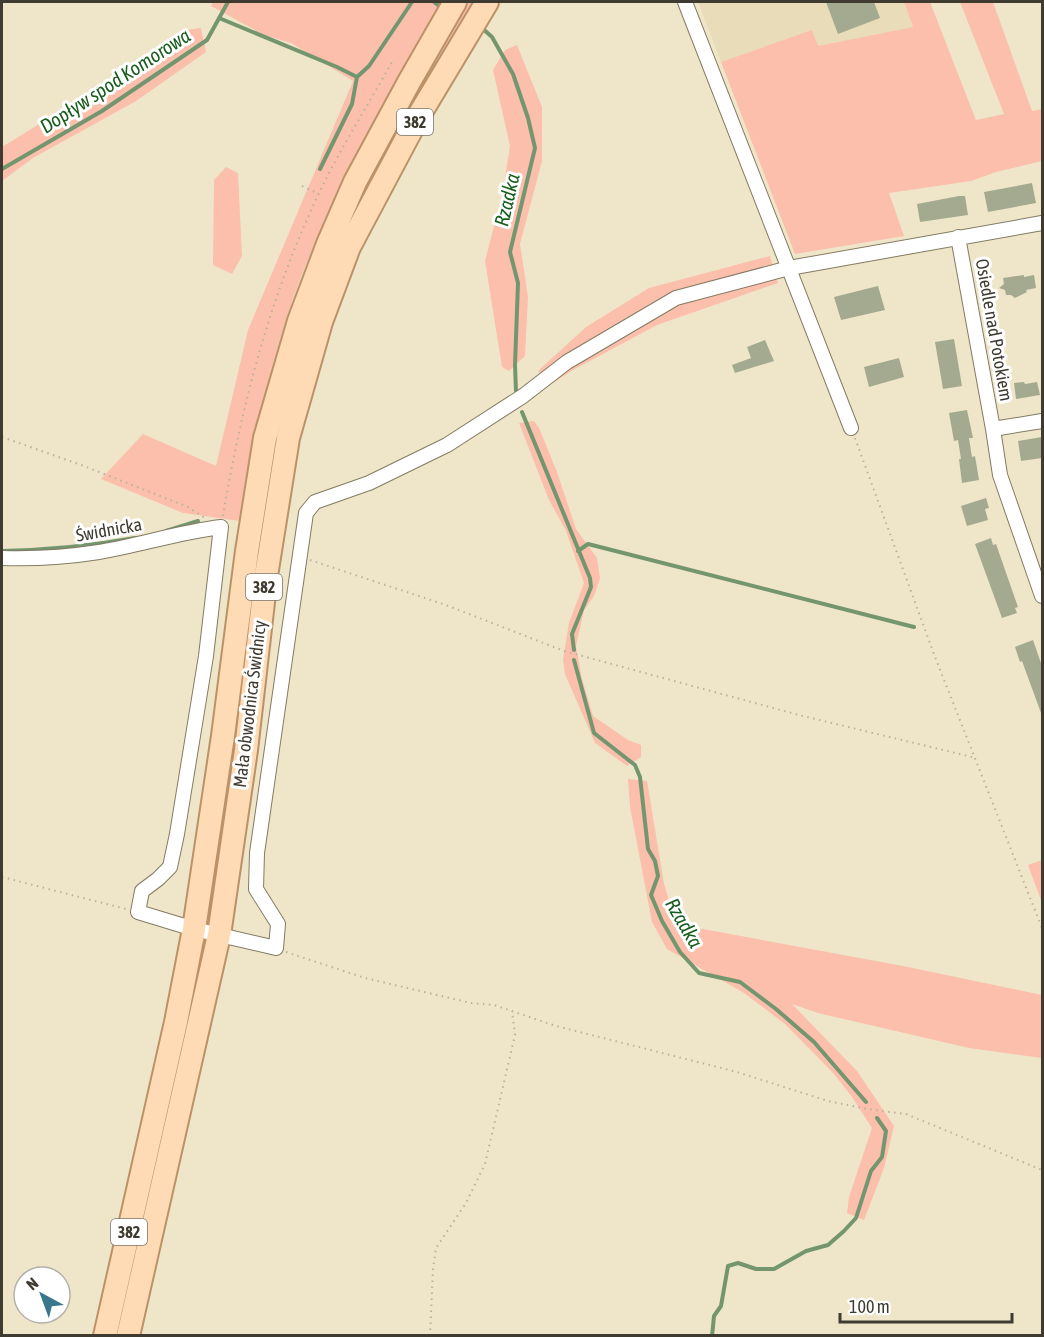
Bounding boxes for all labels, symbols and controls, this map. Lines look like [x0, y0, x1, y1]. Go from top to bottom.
water label: Dopływ spod Komorowa [35, 23, 194, 138]
road number: 382 [397, 109, 433, 135]
water label: Rzadka [489, 171, 524, 229]
street label: Osiedle nad Potokiem [972, 257, 1017, 403]
street label: Świdnicka [74, 513, 144, 546]
road number: 382 [246, 574, 282, 600]
street label: Mała obwodnica Świdnicy [229, 619, 270, 789]
water label: Rzadka [661, 894, 708, 952]
road number: 382 [111, 1219, 147, 1245]
north arrow [12, 1265, 72, 1325]
text: N [23, 1274, 42, 1294]
scale bar [840, 1286, 1012, 1324]
text: 100 m [849, 1296, 890, 1317]

